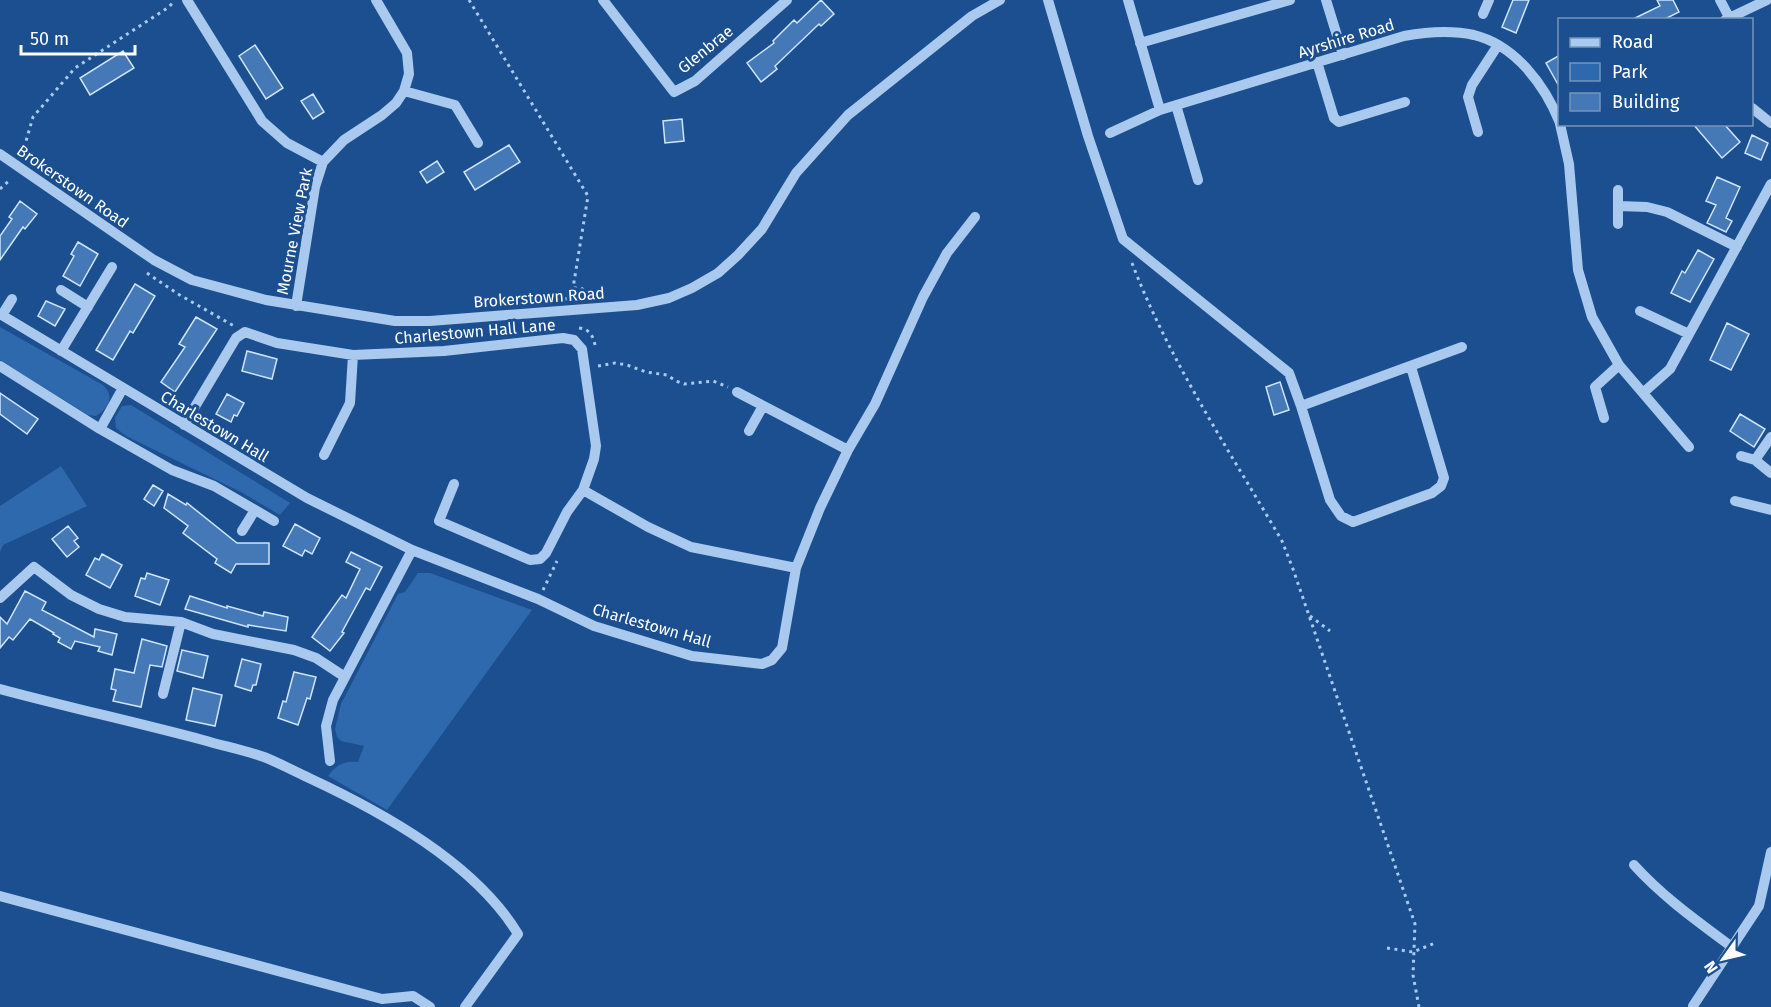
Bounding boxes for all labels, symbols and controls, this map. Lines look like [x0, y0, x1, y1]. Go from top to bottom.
street label: Ayrshire Road [1296, 15, 1397, 62]
scale bar [21, 18, 135, 56]
legend [1558, 18, 1753, 126]
street label: Glenbrae [674, 21, 737, 77]
text: 50 m [30, 28, 69, 50]
text: Road [1612, 31, 1654, 53]
text: Park [1612, 61, 1648, 83]
text: Building [1612, 91, 1680, 113]
street label: Brokerstown Road [13, 141, 132, 232]
street label: Mourne View Park [273, 165, 316, 296]
street label: Brokerstown Road [473, 283, 605, 312]
street label: Charlestown Hall Lane [394, 315, 556, 348]
street label: Charlestown Hall [157, 387, 272, 466]
street label: Charlestown Hall [590, 599, 714, 652]
north arrow [1693, 929, 1753, 989]
text: N [1700, 957, 1722, 977]

